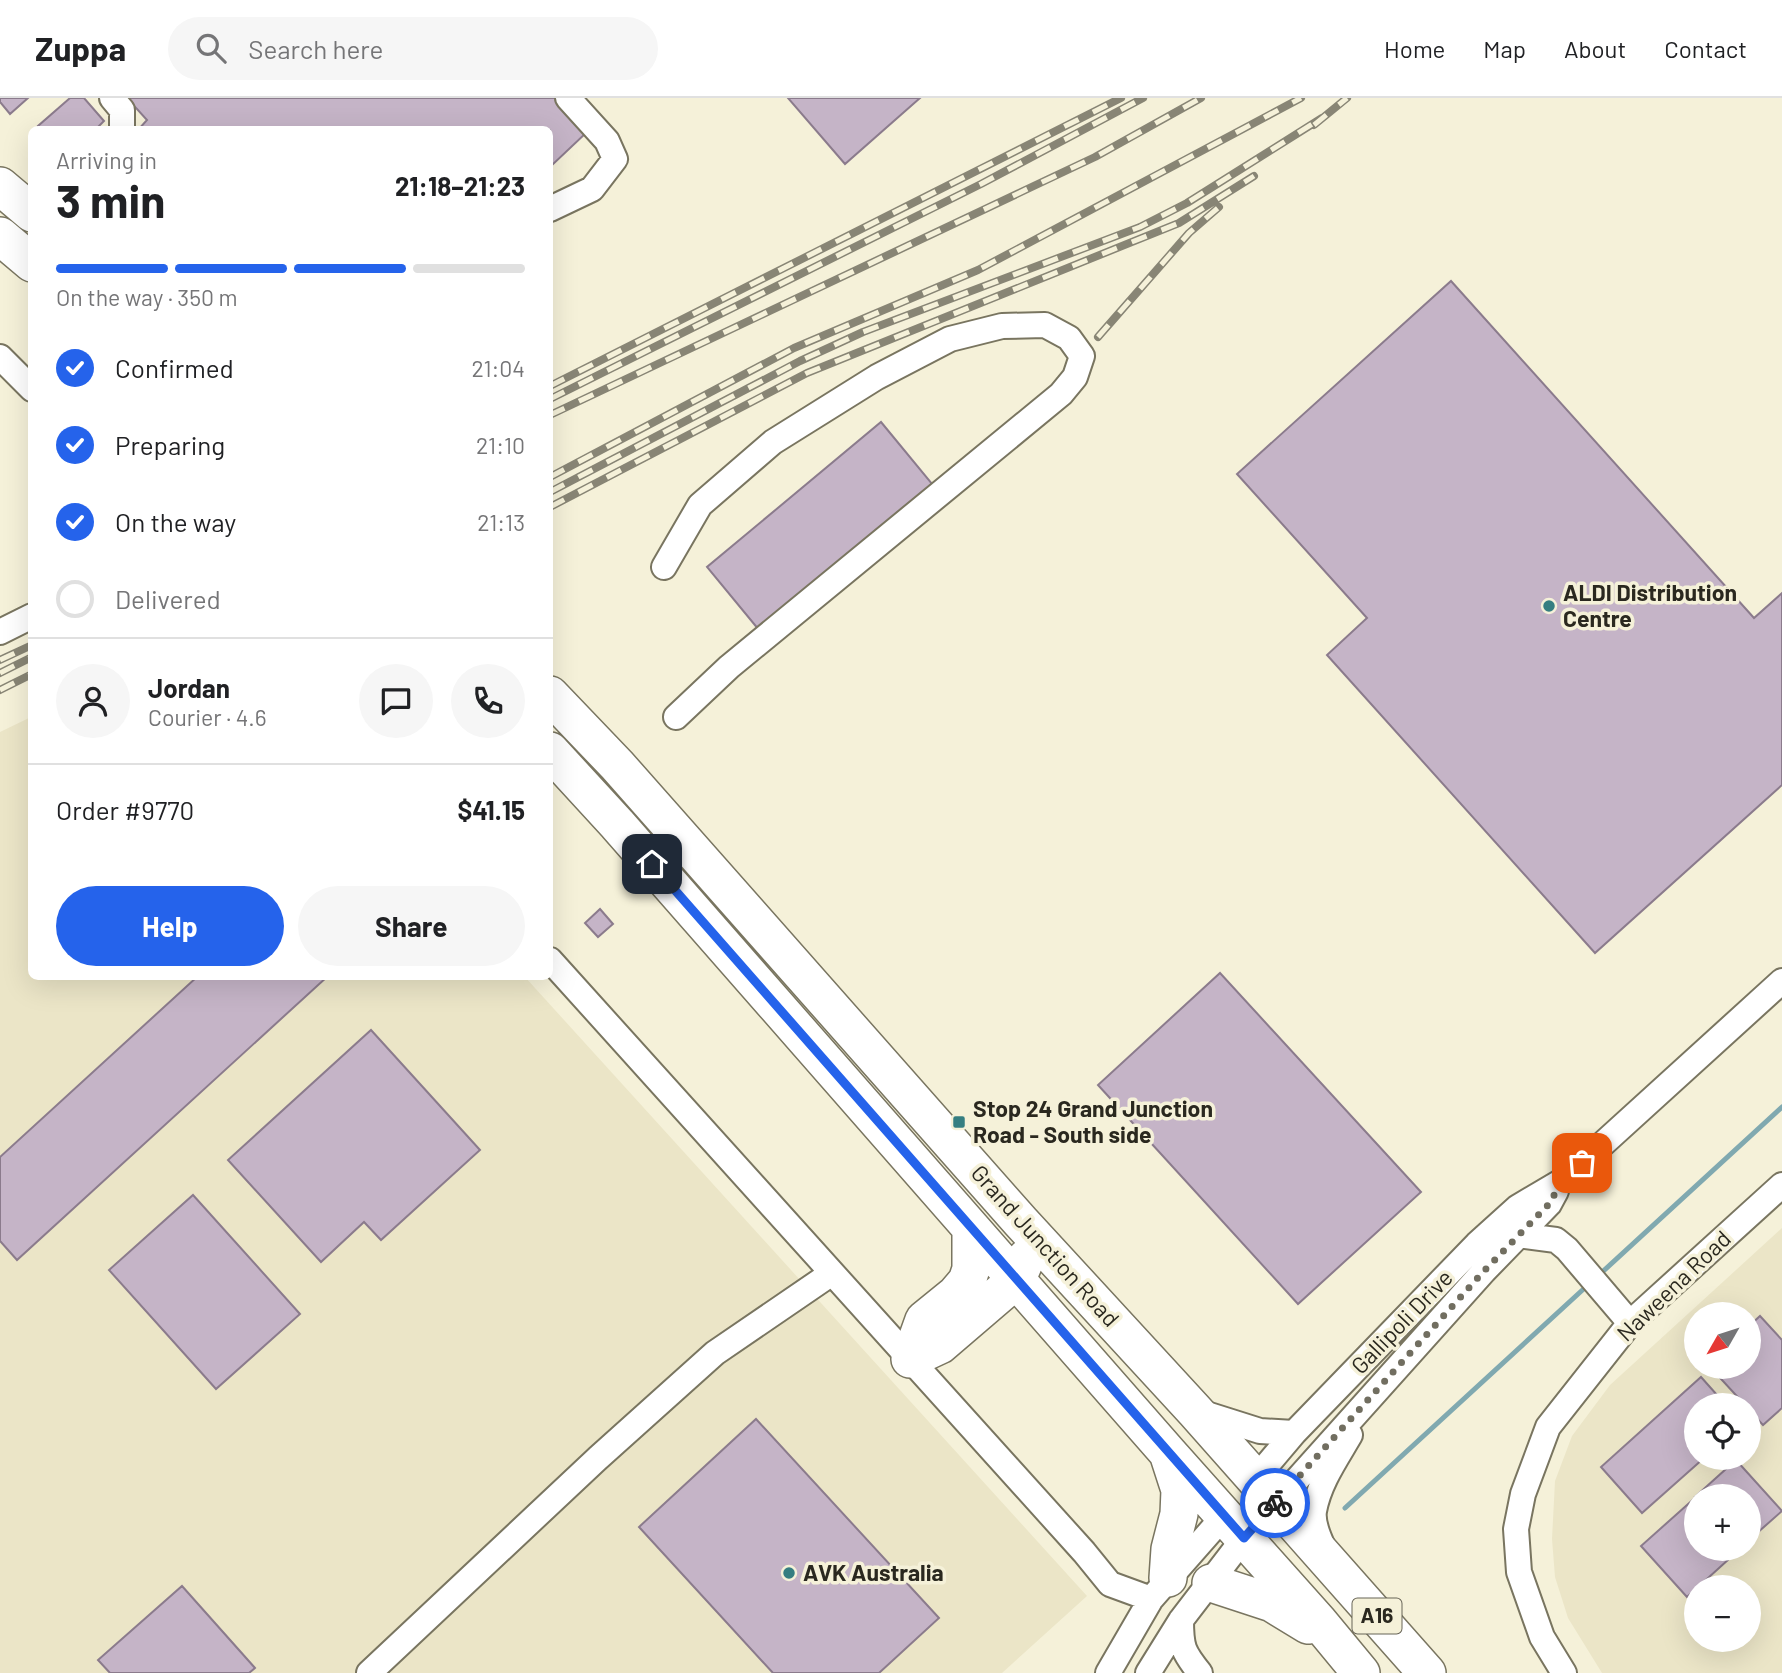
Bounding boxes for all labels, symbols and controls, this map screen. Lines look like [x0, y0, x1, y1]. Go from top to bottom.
search box [168, 17, 658, 80]
text: Zuppa [35, 28, 126, 68]
icon: search [192, 29, 230, 67]
text: Search here [248, 33, 383, 64]
text: Home [1384, 34, 1445, 63]
text: Map [1483, 34, 1526, 63]
text: About [1564, 34, 1626, 63]
text: Contact [1664, 34, 1747, 63]
text: Arriving in [56, 146, 157, 174]
text: 21:18–21:23 [395, 170, 525, 201]
text: 3 min [56, 172, 165, 227]
text: On the way · 350 m [56, 283, 238, 311]
icon: check [56, 349, 94, 387]
text: Confirmed [115, 352, 234, 383]
text: 21:04 [471, 354, 525, 382]
icon: check [56, 426, 94, 464]
text: Preparing [115, 429, 225, 460]
text: 21:10 [476, 431, 525, 459]
icon: check [56, 503, 94, 541]
text: On the way [115, 506, 236, 537]
text: 21:13 [477, 508, 525, 536]
place label: ALDI Distribution Centre [1563, 578, 1737, 632]
text: Delivered [115, 583, 221, 614]
marker: ALDI Distribution Centre [1541, 598, 1557, 614]
button: person [56, 664, 130, 738]
button: chat [359, 664, 433, 738]
button: phone [451, 664, 525, 738]
text: Jordan [148, 672, 230, 703]
text: Courier · 4.6 [148, 703, 267, 731]
text: Order #9770 [56, 794, 194, 825]
text: $41.15 [457, 794, 525, 825]
pin [622, 834, 682, 894]
icon: home [633, 845, 671, 883]
button: Help [56, 886, 284, 966]
button: Share [298, 886, 525, 966]
place label: Stop 24 Grand Junction Road - South side [973, 1094, 1213, 1148]
marker: Stop 24 Grand Junction Road - South side [951, 1114, 967, 1130]
pin [1552, 1133, 1612, 1193]
icon: bag [1563, 1144, 1601, 1182]
street label: Grand Junction Road [966, 1159, 1126, 1332]
street label: Naweena Road [1611, 1224, 1736, 1347]
street label: Gallipoli Drive [1345, 1263, 1458, 1379]
north arrow [1684, 1302, 1760, 1379]
map controls [1684, 1302, 1761, 1652]
button: locate [1684, 1393, 1761, 1470]
courier [1240, 1468, 1310, 1538]
icon: bike [1256, 1484, 1294, 1522]
button: + [1684, 1484, 1761, 1561]
place label: AVK Australia [803, 1558, 944, 1586]
marker: AVK Australia [781, 1565, 797, 1581]
button: − [1684, 1575, 1761, 1652]
road number: A16 [1352, 1598, 1402, 1634]

